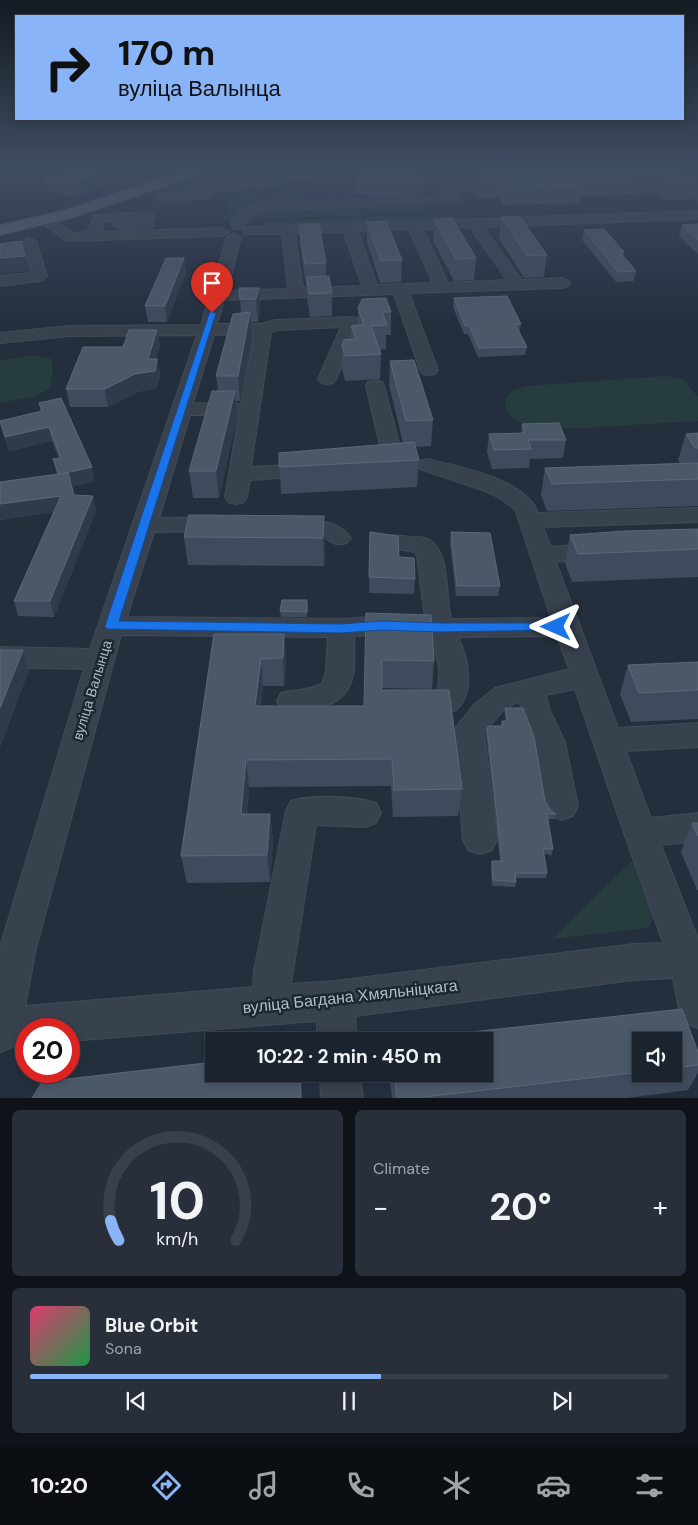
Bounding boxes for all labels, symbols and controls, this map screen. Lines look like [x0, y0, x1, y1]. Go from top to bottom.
text: 170 m [118, 30, 215, 76]
icon: right [35, 35, 100, 100]
text: вуліца Валынца [118, 74, 281, 103]
pin [191, 262, 233, 313]
icon: arrive [198, 269, 226, 297]
position arrow [529, 600, 581, 652]
street label: вуліца Валынца [68, 638, 116, 742]
street label: вуліца Багдана Хмяльніцкага [242, 975, 459, 1018]
speed limit sign: 20 [15, 1018, 80, 1083]
map controls [632, 1032, 682, 1082]
button: sound [632, 1032, 682, 1082]
text: 10:22 · 2 min · 450 m [257, 1044, 441, 1069]
text: Climate [373, 1158, 430, 1179]
text: 10 [150, 1167, 205, 1235]
text: 20° [489, 1182, 552, 1232]
text: − [373, 1189, 388, 1226]
text: + [653, 1189, 668, 1226]
text: km/h [156, 1227, 199, 1251]
text: Blue Orbit [105, 1313, 198, 1338]
text: Sona [105, 1338, 142, 1359]
icon: previous [122, 1387, 150, 1415]
icon: pause [335, 1387, 363, 1415]
icon: next [548, 1387, 576, 1415]
icon: directions [149, 1468, 184, 1503]
icon: music [246, 1468, 281, 1503]
icon: phone [343, 1468, 378, 1503]
icon: climate [439, 1468, 474, 1503]
icon: car [536, 1468, 571, 1503]
icon: filters [632, 1468, 667, 1503]
text: 10:20 [31, 1471, 88, 1500]

